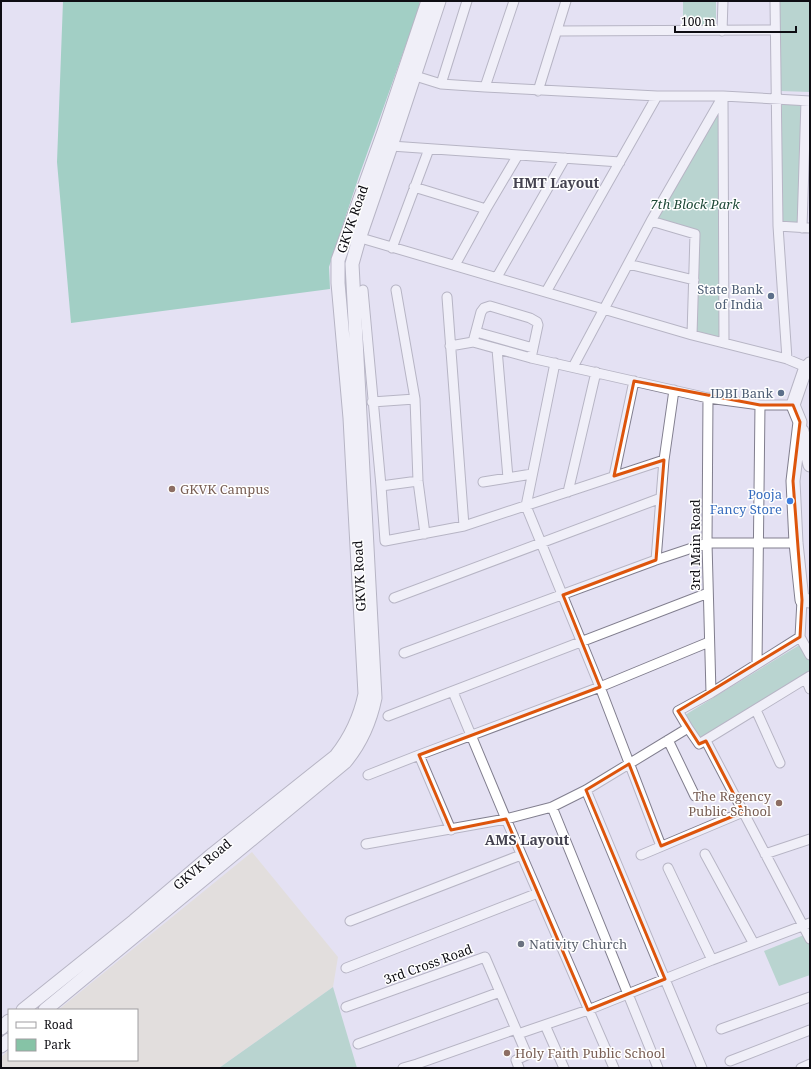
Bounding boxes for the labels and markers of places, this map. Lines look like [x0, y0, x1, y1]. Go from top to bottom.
place label: State Bank of India [697, 280, 763, 313]
marker: State Bank of India [766, 291, 776, 301]
place label: IDBI Bank [710, 384, 773, 402]
marker: IDBI Bank [776, 388, 786, 398]
place label: GKVK Campus [180, 480, 269, 498]
marker: GKVK Campus [167, 484, 177, 494]
place label: Pooja Fancy Store [710, 485, 782, 518]
marker: Pooja Fancy Store [785, 496, 795, 506]
place label: The Regency Public School [688, 787, 772, 820]
marker: The Regency Public School [774, 798, 784, 808]
place label: Nativity Church [529, 935, 627, 953]
marker: Nativity Church [516, 939, 526, 949]
place label: Holy Faith Public School [515, 1044, 665, 1062]
marker: Holy Faith Public School [502, 1048, 512, 1058]

